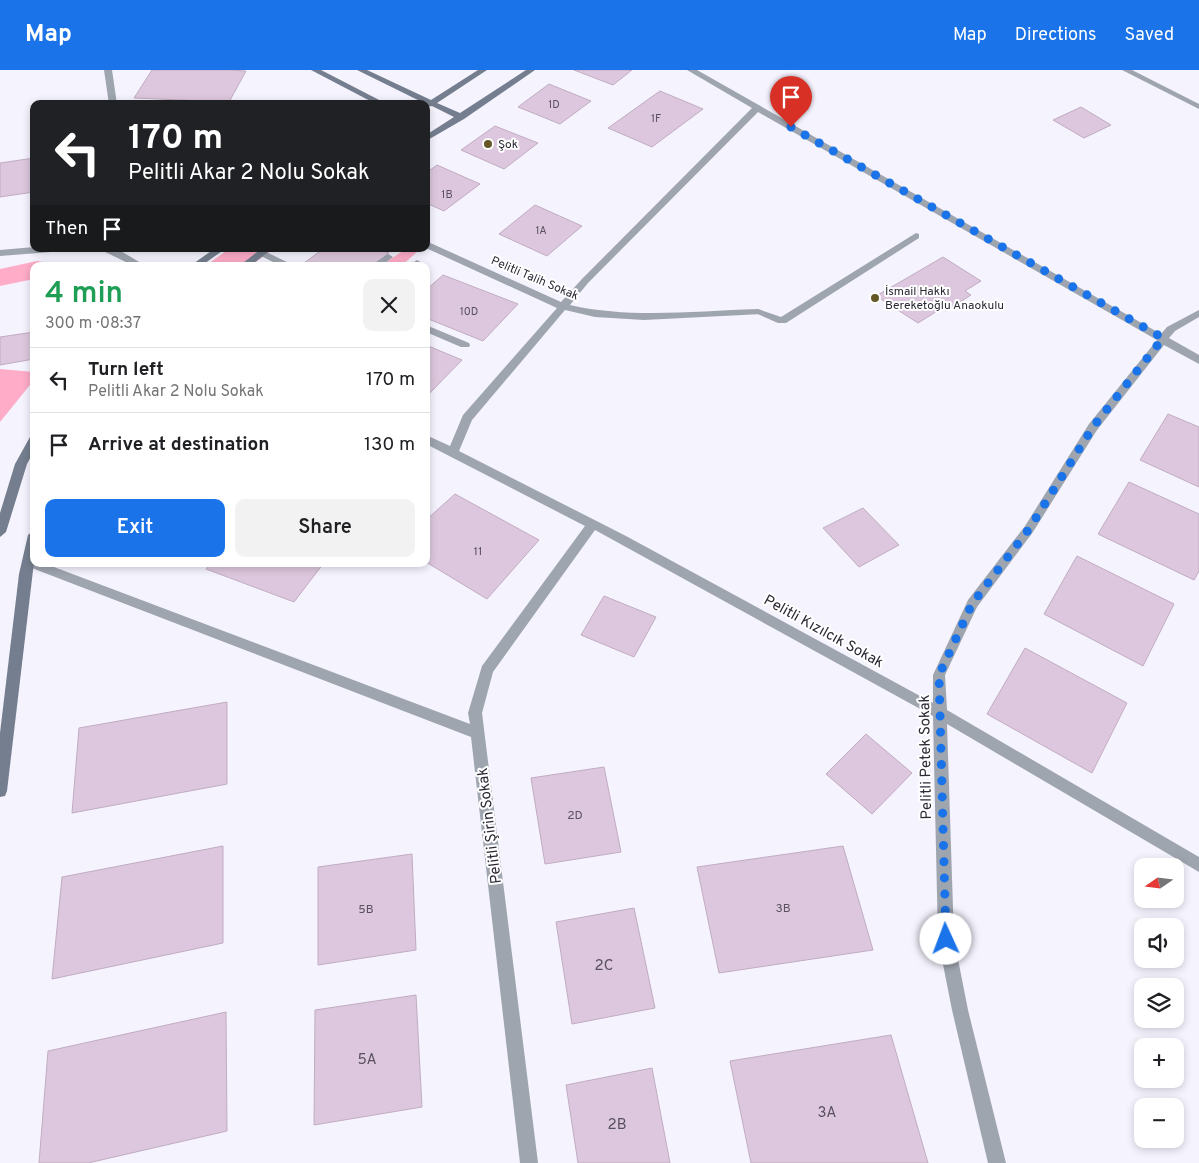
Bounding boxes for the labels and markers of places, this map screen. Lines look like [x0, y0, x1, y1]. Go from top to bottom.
pin [770, 76, 812, 127]
place label: Şok [498, 137, 518, 153]
marker: Şok [482, 138, 494, 150]
place label: İsmail Hakkı Bereketoğlu Anaokulu [885, 284, 1004, 314]
marker: İsmail Hakkı Bereketoğlu Anaokulu [869, 292, 881, 304]

